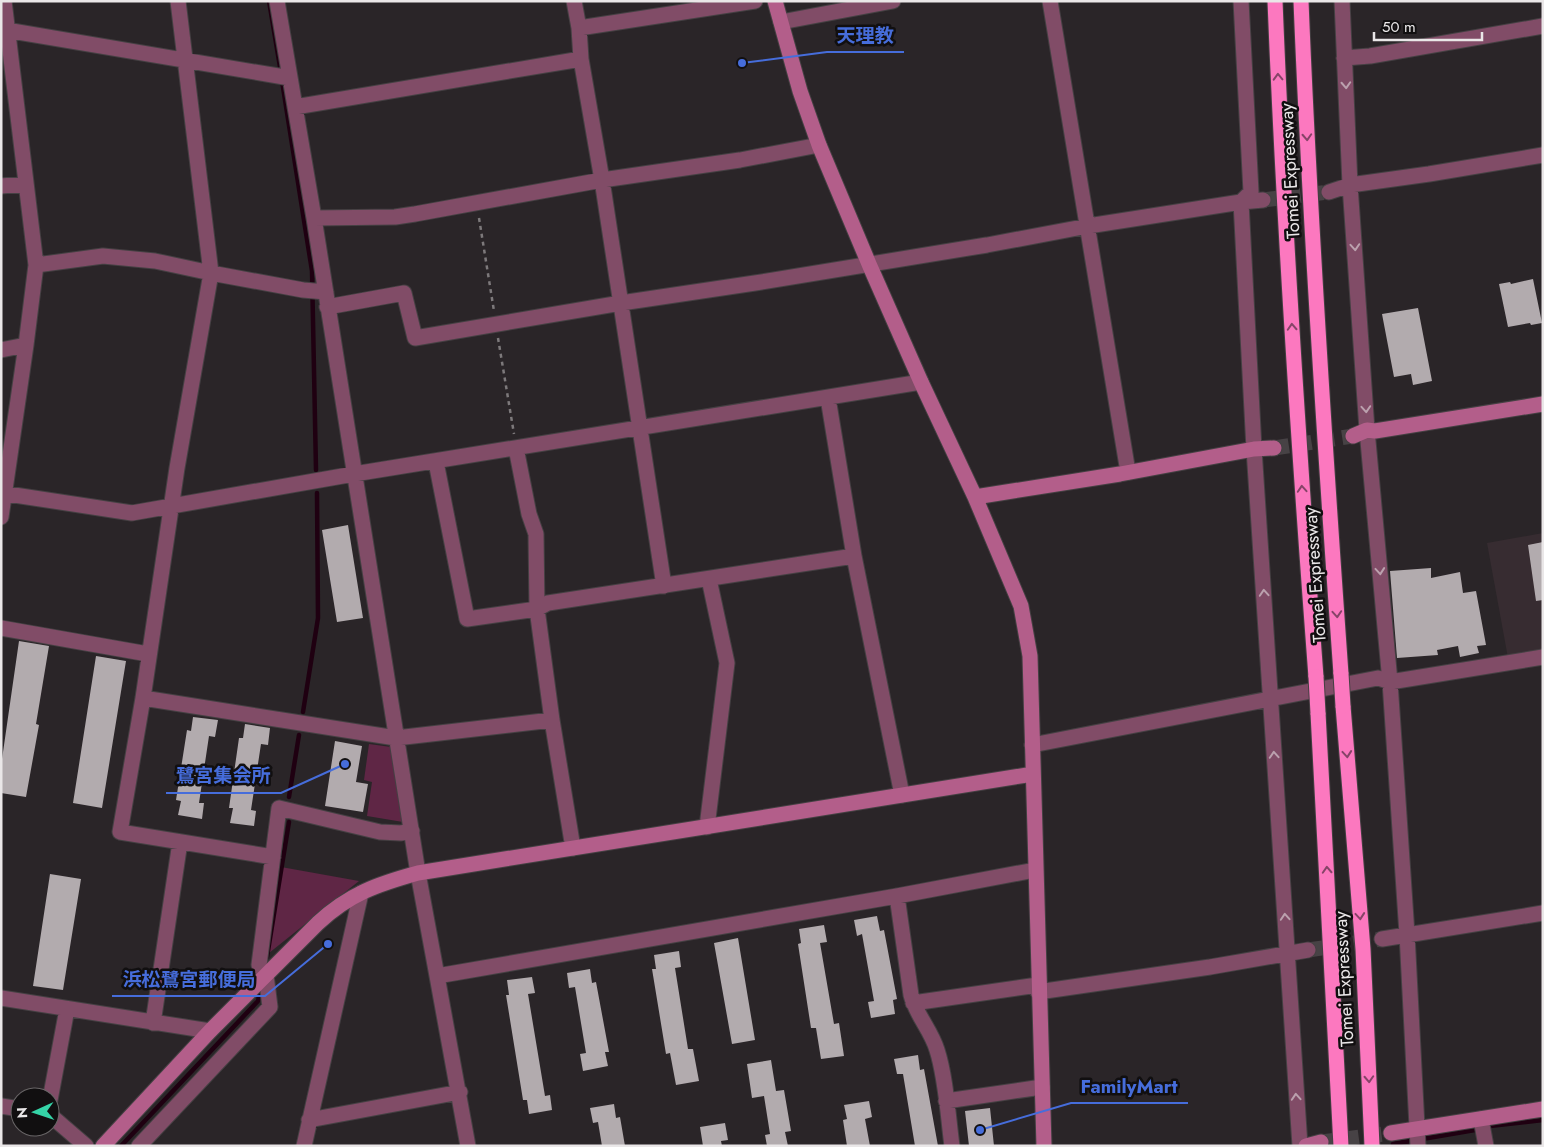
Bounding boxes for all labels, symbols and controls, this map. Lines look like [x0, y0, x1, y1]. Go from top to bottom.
scale bar [1374, 10, 1482, 42]
text: 50 m [1382, 16, 1416, 38]
callout: 天理教 [827, 18, 904, 52]
text: 天理教 [836, 22, 894, 49]
one-way arrow [1273, 73, 1284, 81]
one-way arrow [1340, 81, 1351, 89]
street label: Tomei Expressway [1273, 102, 1307, 240]
one-way arrow [1301, 134, 1312, 142]
one-way arrow [1349, 243, 1360, 251]
one-way arrow [1287, 322, 1298, 330]
one-way arrow [1360, 406, 1371, 414]
one-way arrow [1297, 485, 1308, 493]
street label: Tomei Expressway [1297, 506, 1333, 644]
one-way arrow [1374, 567, 1385, 575]
one-way arrow [1258, 589, 1269, 597]
one-way arrow [1331, 610, 1342, 618]
one-way arrow [1269, 751, 1280, 759]
one-way arrow [1341, 751, 1352, 759]
callout: 鷺宮集会所 [166, 759, 281, 793]
text: 鷺宮集会所 [175, 762, 271, 789]
one-way arrow [1321, 866, 1332, 874]
street label: Tomei Expressway [1327, 910, 1361, 1048]
one-way arrow [1280, 913, 1291, 921]
one-way arrow [1354, 913, 1365, 921]
callout: 浜松鷺宮郵便局 [112, 962, 265, 996]
text: 浜松鷺宮郵便局 [122, 966, 256, 993]
callout: FamilyMart [1071, 1069, 1188, 1103]
text: FamilyMart [1080, 1073, 1178, 1100]
one-way arrow [1363, 1075, 1374, 1083]
north arrow [10, 1087, 60, 1137]
one-way arrow [1291, 1093, 1302, 1101]
text: N [12, 1107, 32, 1119]

